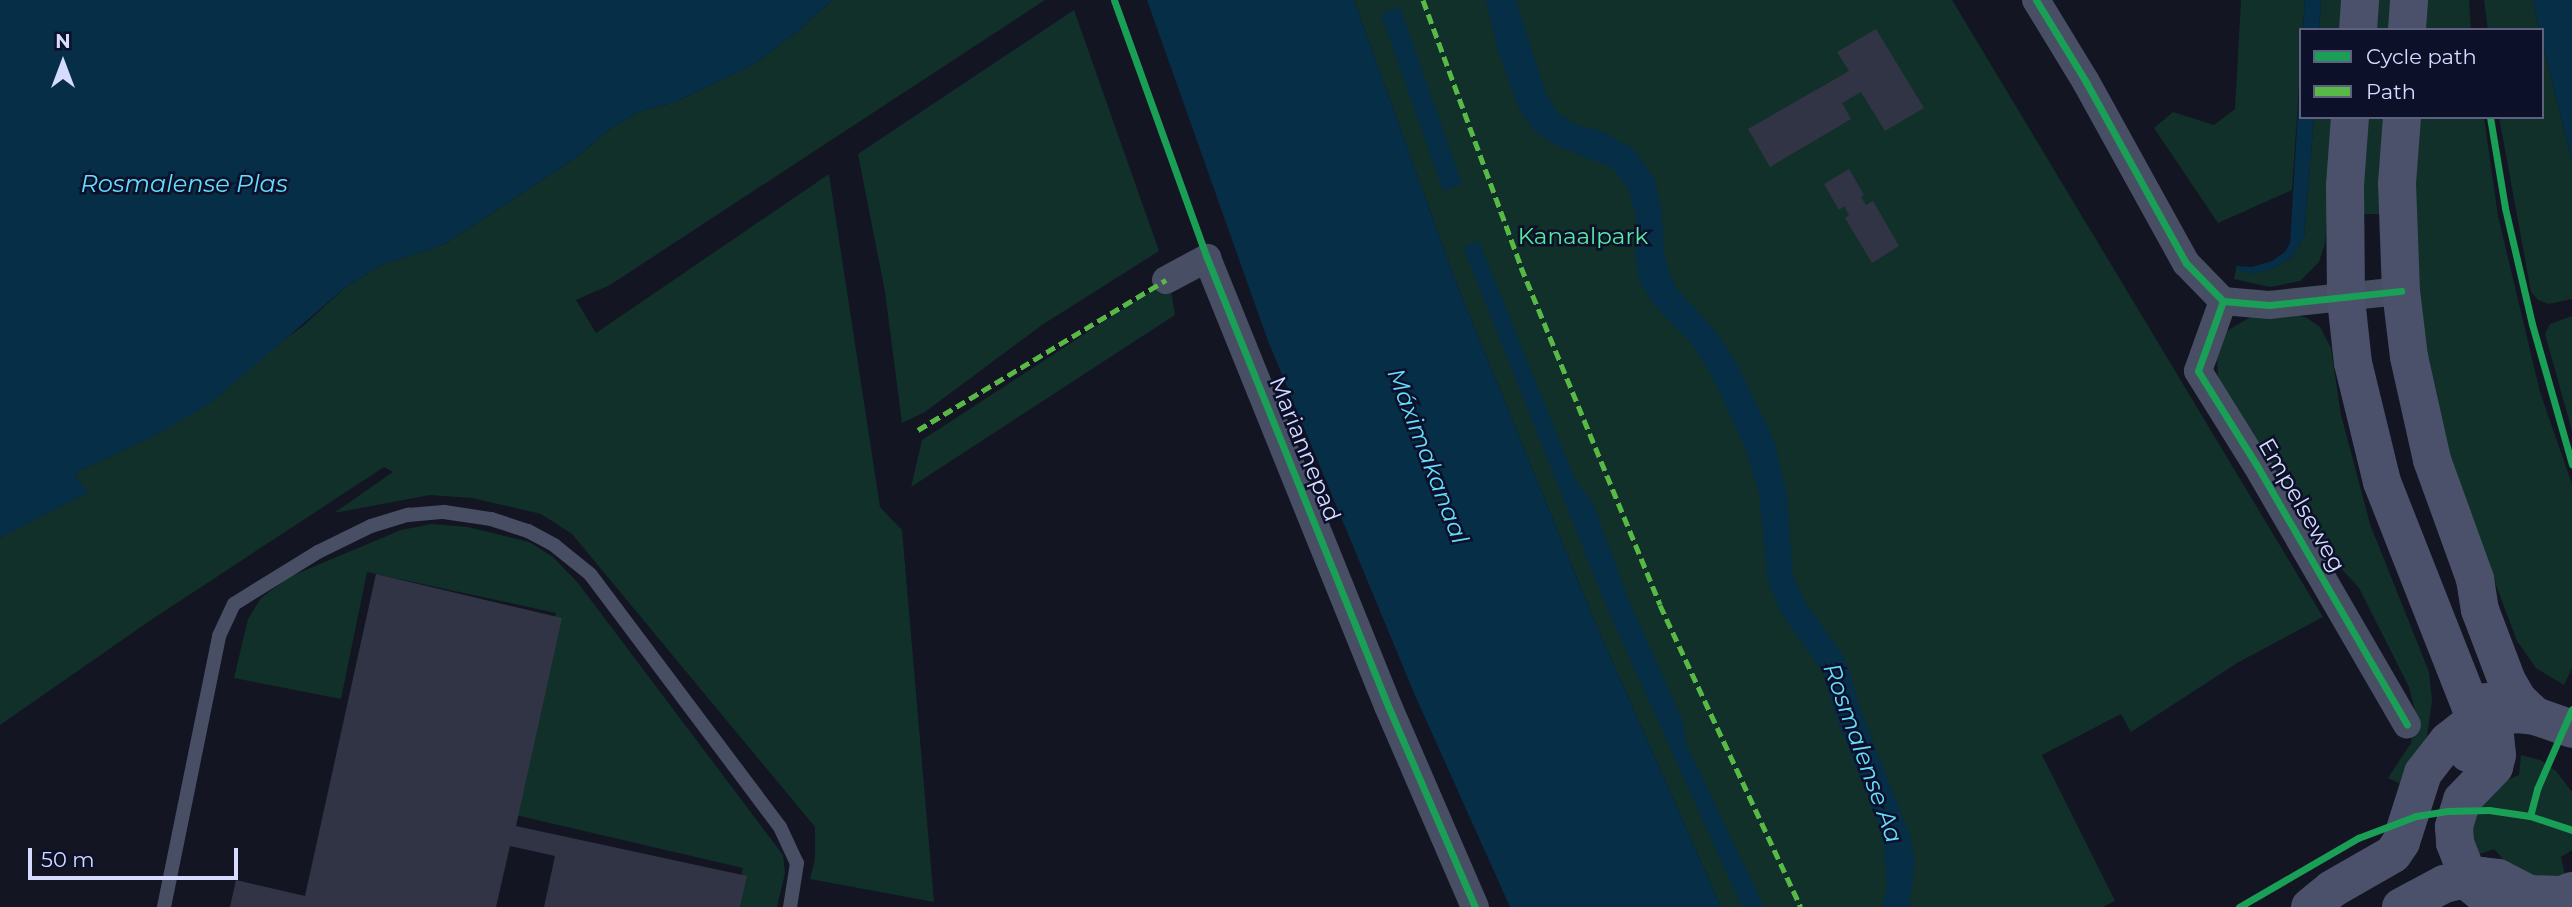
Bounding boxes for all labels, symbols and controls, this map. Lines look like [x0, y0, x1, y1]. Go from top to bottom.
north arrow [28, 28, 98, 98]
legend [2299, 28, 2544, 119]
text: N [55, 30, 71, 53]
text: Cycle path [2366, 44, 2477, 69]
text: Path [2366, 79, 2416, 104]
water label: Rosmalense Plas [80, 170, 288, 198]
park label: Kanaalpark [1518, 222, 1648, 250]
water label: Máximakanaal [1381, 364, 1475, 548]
street label: Mariannepad [1263, 372, 1347, 526]
street label: Empelseweg [2253, 433, 2351, 577]
water label: Rosmalense Aa [1817, 659, 1909, 847]
scale bar [32, 834, 242, 878]
text: 50 m [41, 847, 95, 872]

